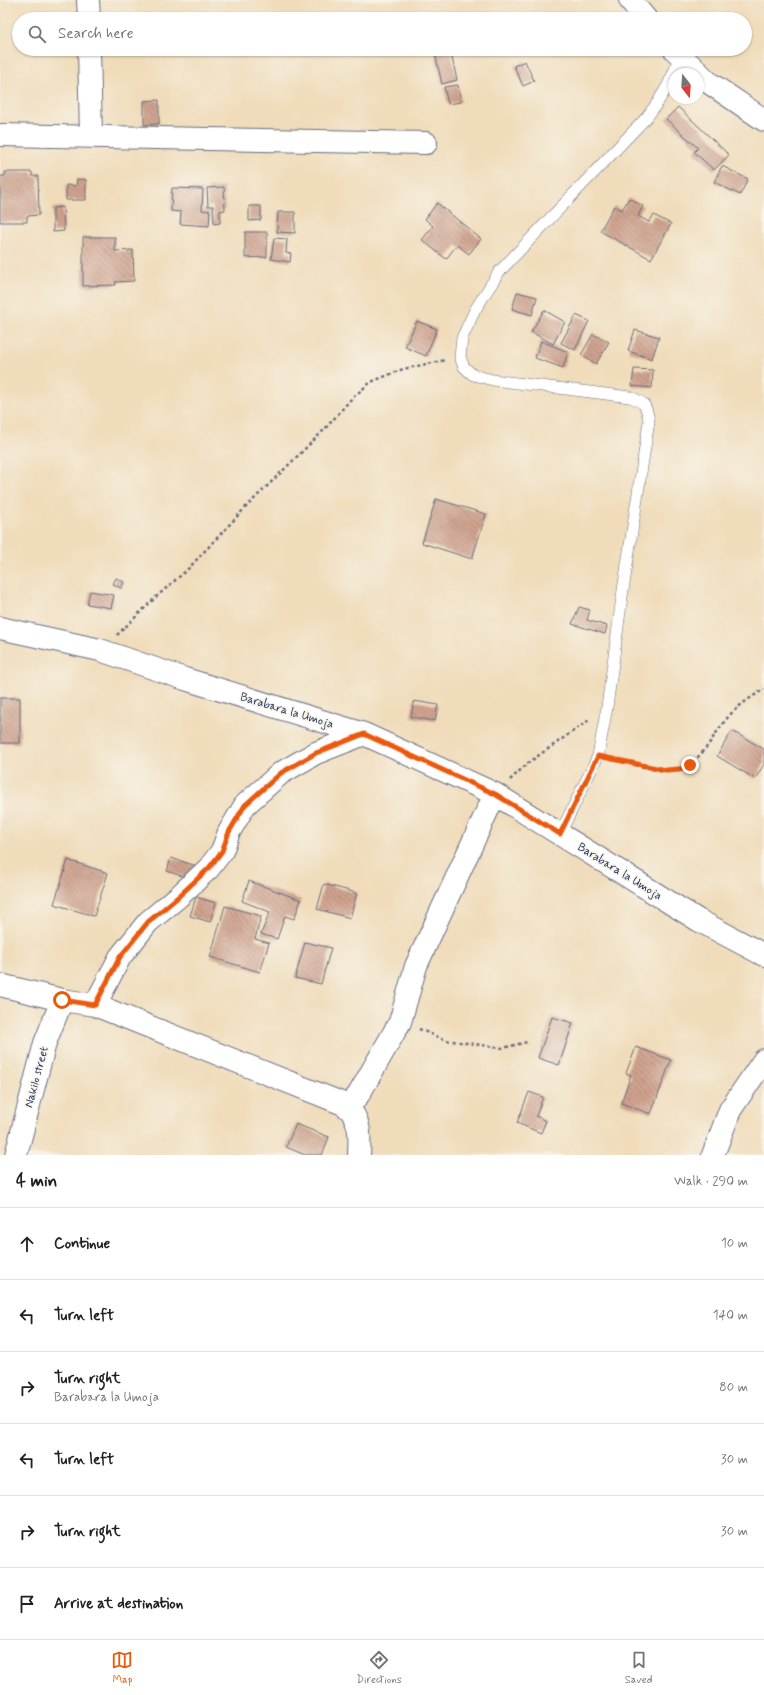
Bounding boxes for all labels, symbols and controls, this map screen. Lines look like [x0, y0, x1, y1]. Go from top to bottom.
search box [12, 12, 752, 56]
icon: search [26, 23, 48, 45]
text: Search here [58, 24, 134, 44]
north arrow [668, 68, 704, 104]
street label: Barabara la Umoja [238, 689, 336, 733]
route end [681, 756, 699, 774]
street label: Barabara la Umoja [574, 839, 665, 904]
route start [53, 991, 71, 1009]
street label: Nakilo street [21, 1044, 53, 1110]
text: 4 min [16, 1170, 57, 1192]
text: Walk · 290 m [674, 1173, 748, 1190]
icon: ahead [16, 1233, 38, 1255]
text: Continue [54, 1234, 110, 1254]
text: 10 m [721, 1235, 748, 1252]
icon: left [16, 1305, 38, 1327]
text: Turn left [54, 1306, 114, 1326]
text: 140 m [713, 1307, 748, 1324]
text: Turn right [54, 1369, 121, 1389]
icon: right [16, 1377, 38, 1399]
text: 80 m [719, 1379, 748, 1396]
text: Barabara la Umoja [54, 1389, 159, 1406]
icon: left [16, 1449, 38, 1471]
text: Turn left [54, 1450, 114, 1470]
text: 30 m [721, 1451, 748, 1468]
icon: right [16, 1521, 38, 1543]
text: Turn right [54, 1522, 121, 1542]
text: 30 m [721, 1523, 748, 1540]
icon: arrive [16, 1593, 38, 1615]
text: Arrive at destination [54, 1594, 183, 1614]
tab: Map [111, 1649, 133, 1687]
tab: Directions [356, 1649, 402, 1687]
tab: Saved [625, 1649, 652, 1687]

